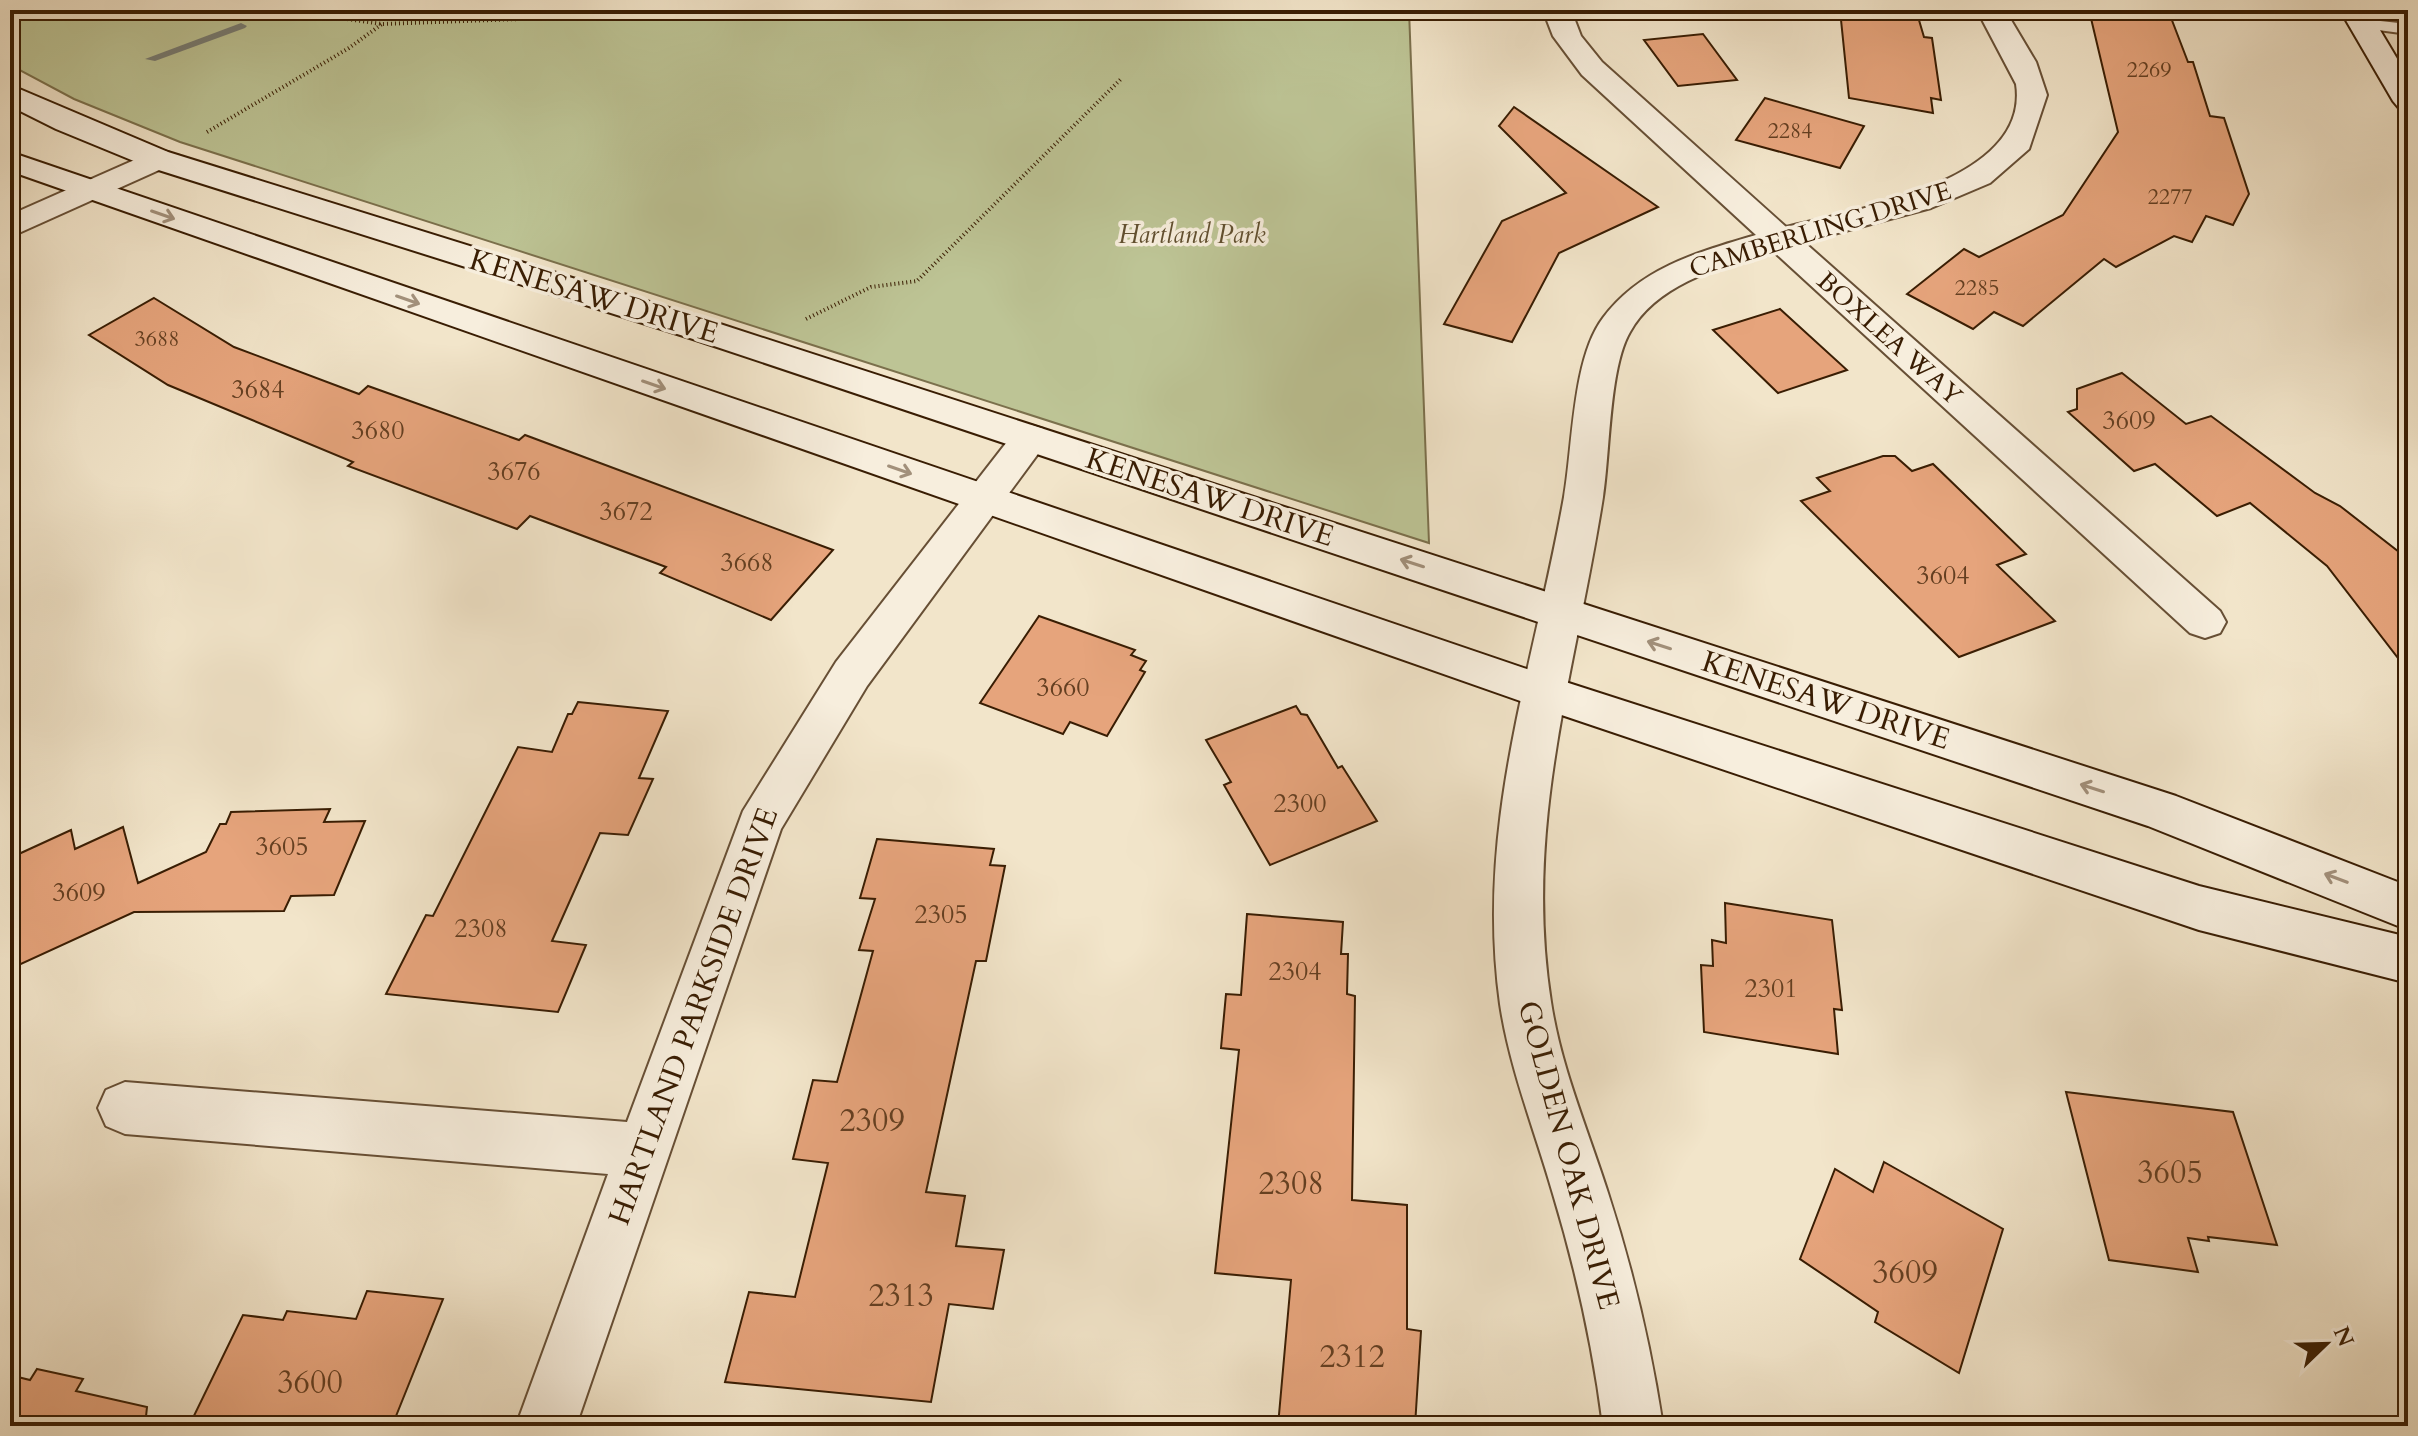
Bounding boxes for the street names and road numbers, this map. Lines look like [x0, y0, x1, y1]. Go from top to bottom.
street label: CAMBERLING DRIVE [1685, 173, 1955, 286]
street label: KENESAW DRIVE [464, 239, 723, 354]
street label: BOXLEA WAY [1809, 264, 1970, 413]
street label: KENESAW DRIVE [1081, 438, 1339, 557]
street label: KENESAW DRIVE [1697, 641, 1955, 760]
street label: HARTLAND PARKSIDE DRIVE [599, 802, 788, 1230]
street label: GOLDEN OAK DRIVE [1508, 996, 1629, 1314]

